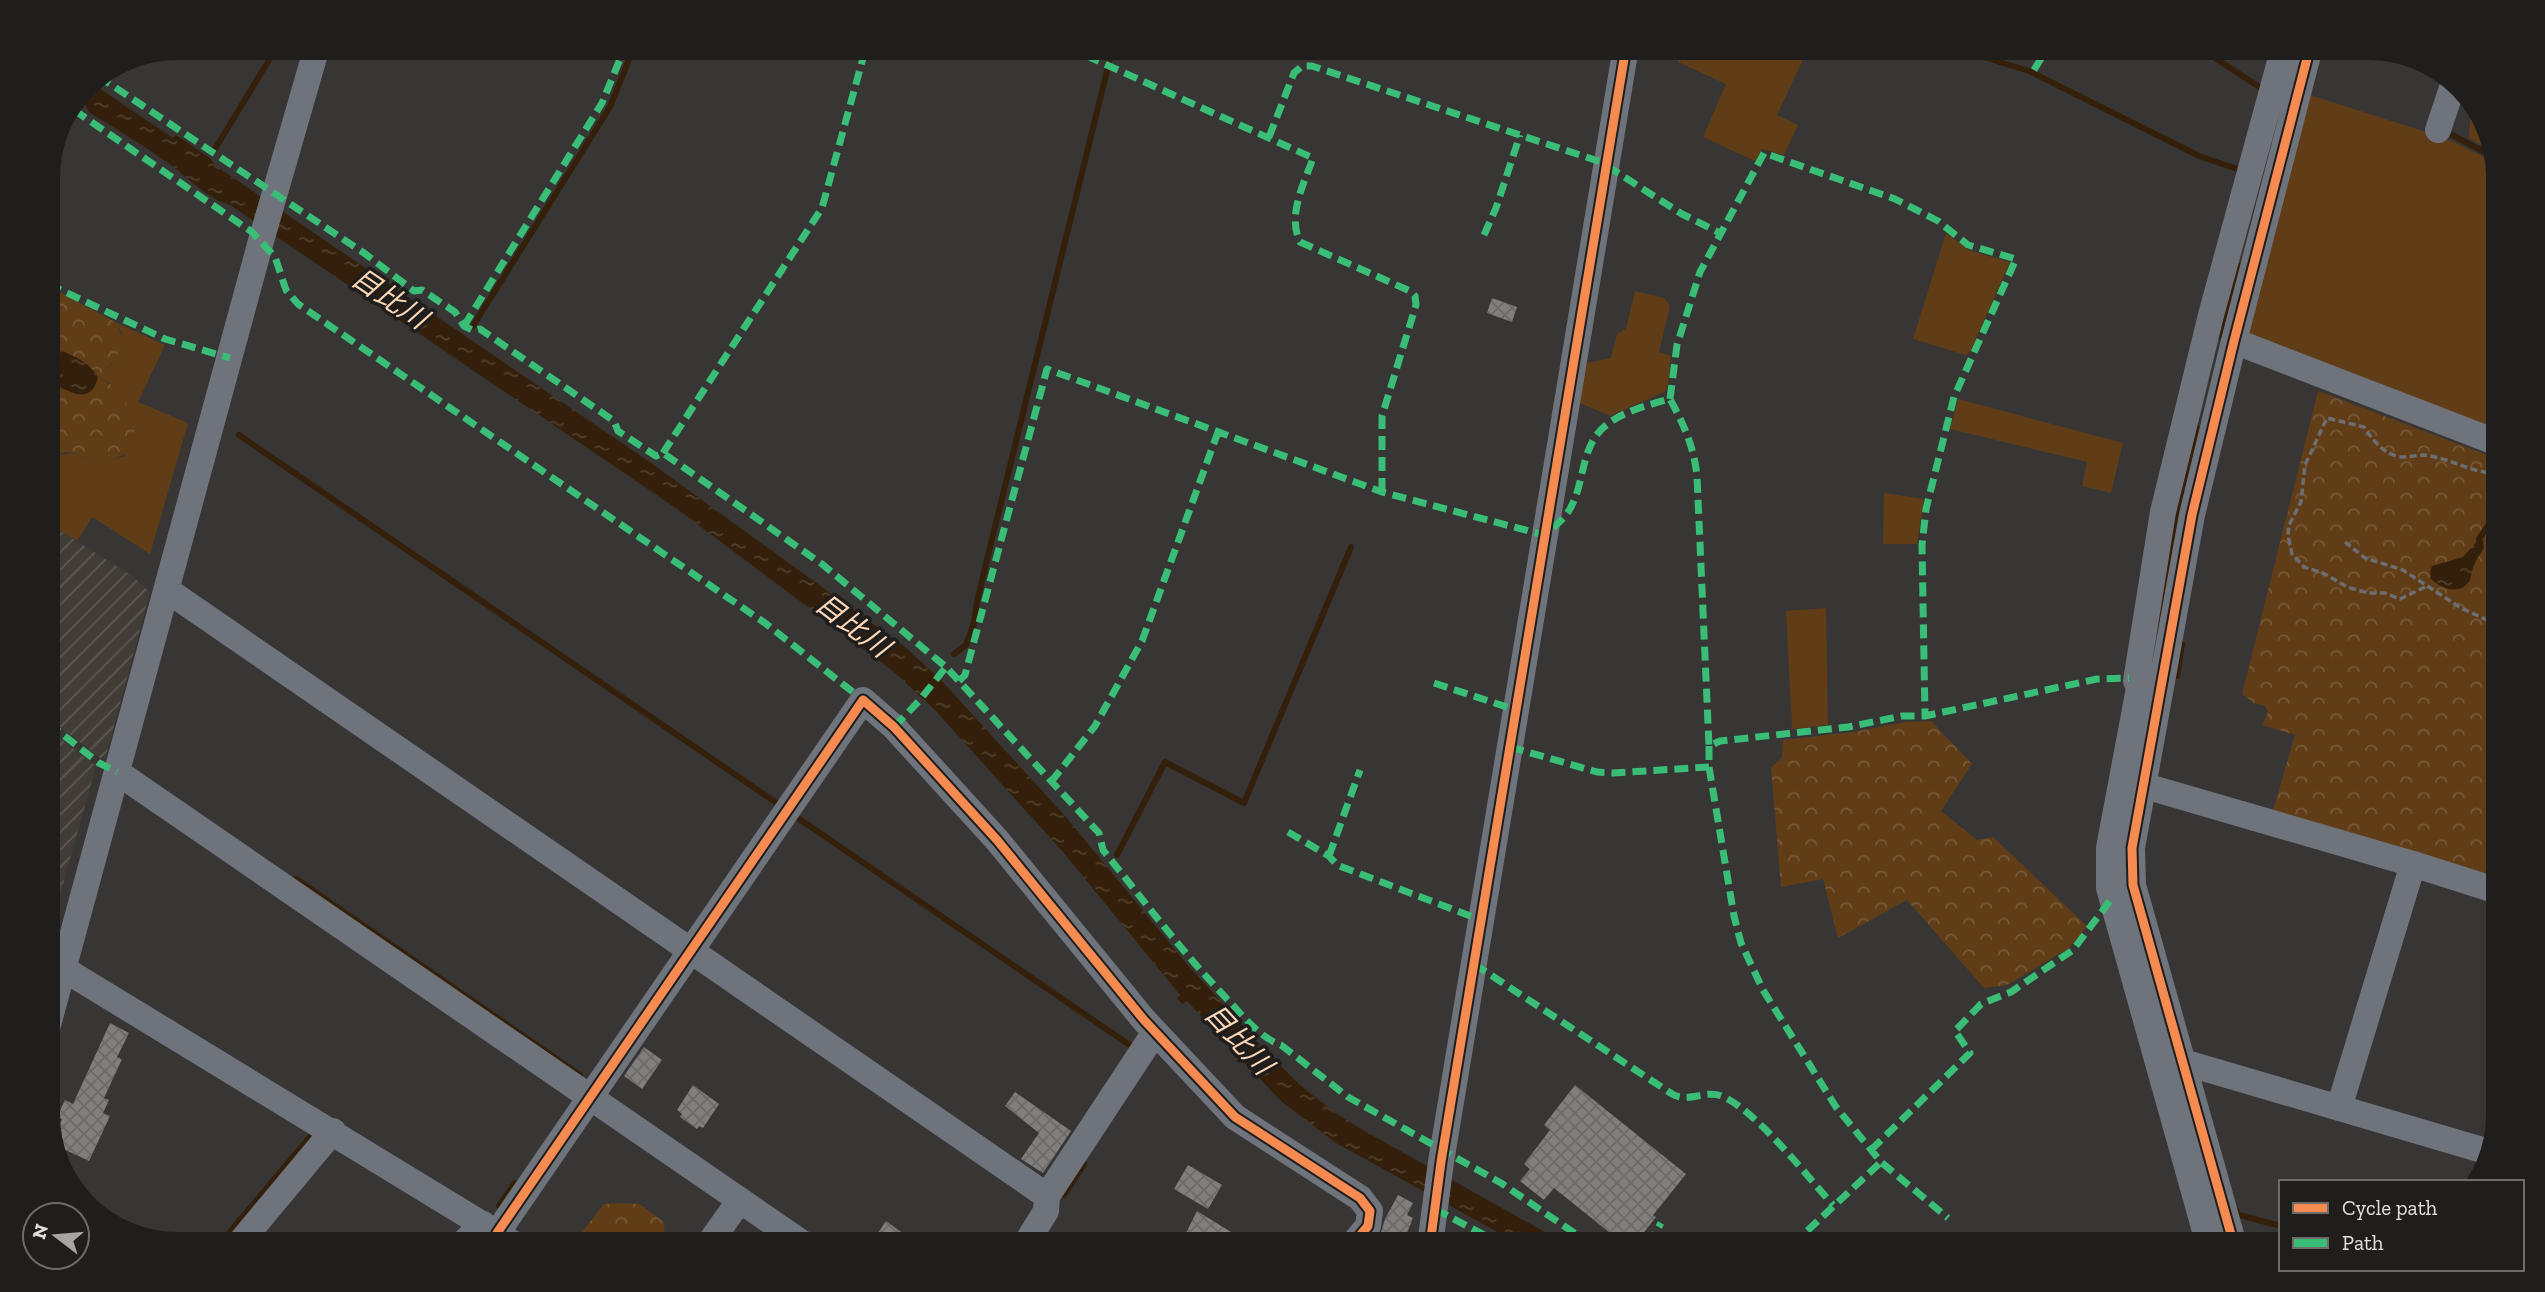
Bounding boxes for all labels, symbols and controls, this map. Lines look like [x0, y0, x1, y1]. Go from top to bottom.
water label: 目比川 [346, 261, 436, 337]
water label: 目比川 [809, 587, 899, 666]
water label: 目比川 [1198, 997, 1281, 1083]
legend [2279, 1180, 2524, 1271]
text: Cycle path [2342, 1195, 2437, 1220]
north arrow [21, 1201, 91, 1271]
text: N [27, 1221, 53, 1242]
text: Path [2342, 1230, 2384, 1255]

